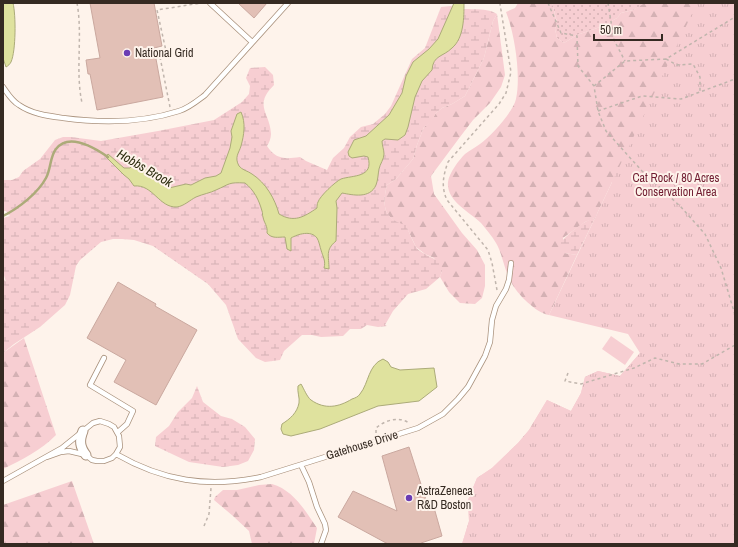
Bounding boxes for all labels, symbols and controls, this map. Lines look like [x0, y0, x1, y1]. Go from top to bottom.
scale bar [594, 16, 662, 42]
text: 50 m [600, 22, 622, 38]
place label: National Grid [135, 45, 194, 61]
marker: National Grid [122, 48, 132, 58]
water label: Hobbs Brook [114, 145, 177, 191]
park label: Cat Rock / 80 Acres Conservation Area [633, 170, 720, 200]
street label: Gatehouse Drive [324, 426, 400, 464]
place label: AstraZeneca R&D Boston [416, 483, 473, 513]
marker: AstraZeneca R&D Boston [404, 493, 414, 503]

